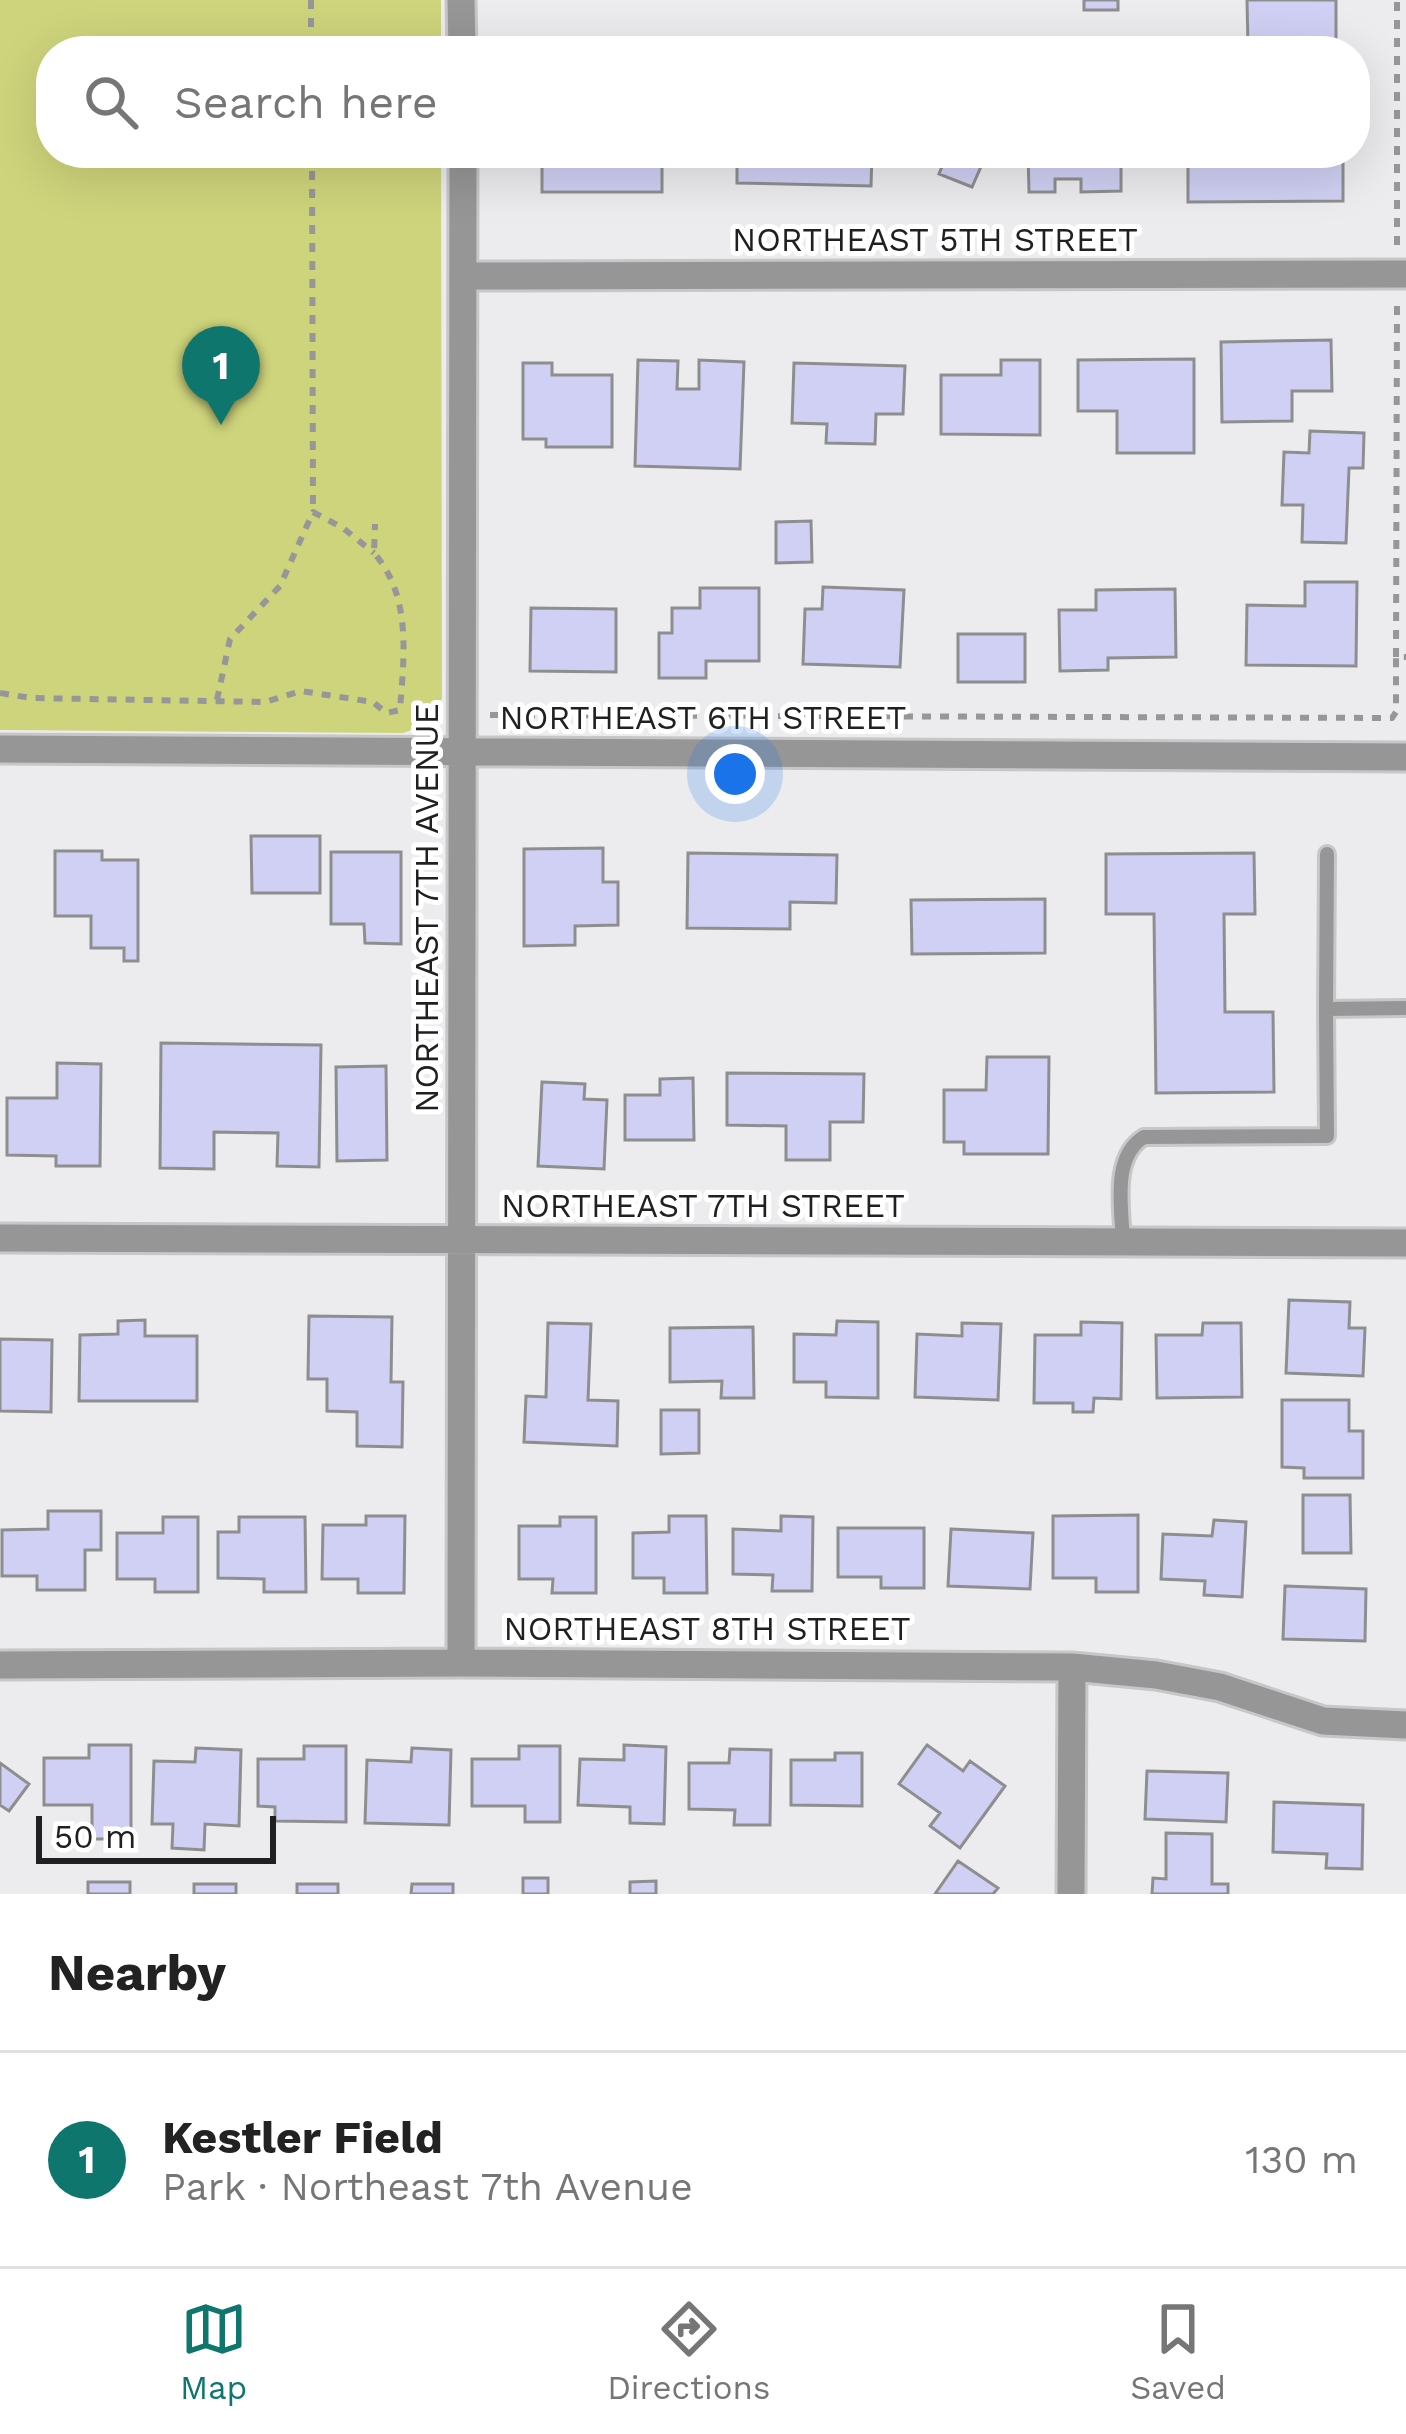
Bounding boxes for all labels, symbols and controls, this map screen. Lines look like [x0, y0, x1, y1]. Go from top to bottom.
search box [36, 36, 1370, 168]
icon: search [78, 69, 144, 135]
text: Search here [174, 76, 438, 129]
street label: NORTHEAST 5TH STREET [732, 220, 1138, 259]
pin: 1 [182, 326, 260, 425]
street label: NORTHEAST 6TH STREET [500, 698, 906, 737]
street label: NORTHEAST 7TH AVENUE [407, 703, 446, 1113]
your location [705, 744, 765, 804]
street label: NORTHEAST 7TH STREET [501, 1186, 905, 1225]
street label: NORTHEAST 8TH STREET [503, 1609, 911, 1648]
scale bar [36, 1810, 276, 1863]
text: 50 m [54, 1817, 136, 1856]
text: Nearby [48, 1943, 226, 2002]
text: Kestler Field [162, 2111, 443, 2164]
text: 1 [79, 2137, 95, 2182]
text: 130 m [1245, 2137, 1358, 2182]
text: Park · Northeast 7th Avenue [162, 2164, 693, 2209]
tab: Map [180, 2296, 247, 2407]
tab: Directions [607, 2296, 770, 2407]
tab: Saved [1130, 2296, 1226, 2407]

